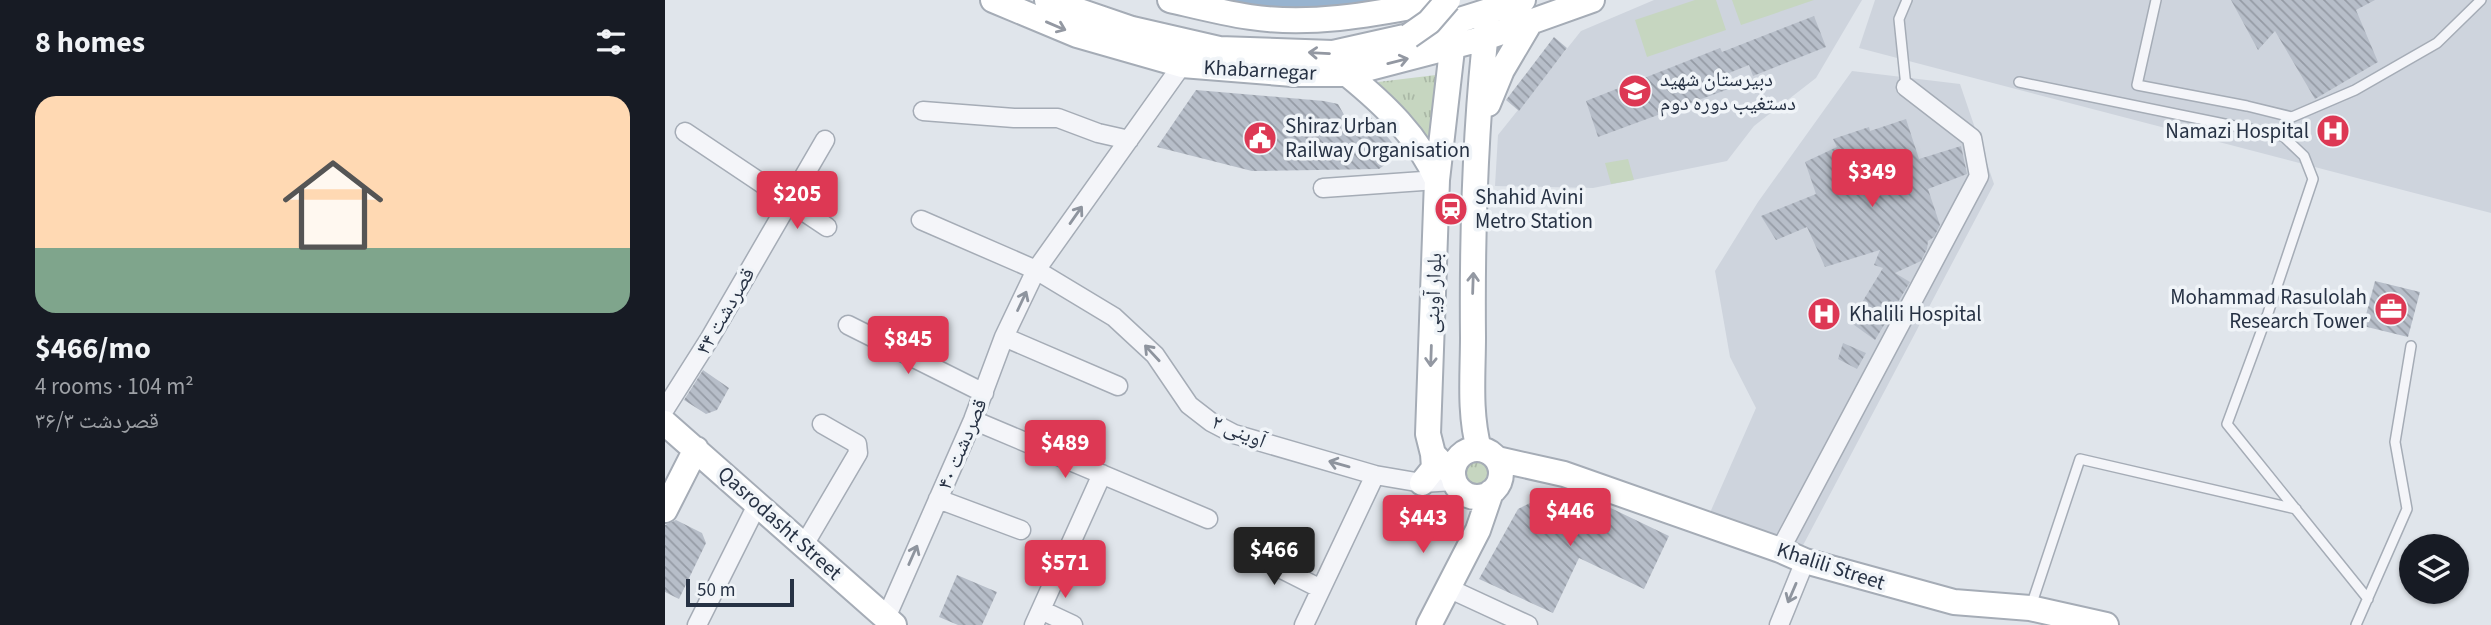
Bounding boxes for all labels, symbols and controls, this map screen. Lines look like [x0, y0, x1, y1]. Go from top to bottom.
text: 8 homes [35, 21, 145, 64]
one-way arrow [1045, 21, 1067, 34]
icon: filters [592, 23, 630, 61]
one-way arrow [1308, 46, 1331, 59]
street label: Khabarnegar [1203, 52, 1318, 88]
one-way arrow [1386, 54, 1409, 67]
place label: دبیرستان شهید دستغیب دوره دوم [1660, 64, 1796, 118]
school or university icon: دبیرستان شهید دستغیب دوره دوم [1616, 72, 1654, 110]
place label: Shiraz Urban Railway Organisation [1285, 111, 1470, 165]
hospital icon: Namazi Hospital [2314, 112, 2352, 150]
place label: Namazi Hospital [2165, 116, 2309, 146]
public building icon: Shiraz Urban Railway Organisation [1241, 119, 1279, 157]
icon: home [270, 142, 396, 268]
pin: $349 [1831, 150, 1913, 209]
text: $349 [1848, 155, 1896, 188]
pin: $205 [756, 172, 838, 231]
text: $205 [773, 177, 821, 210]
place label: Shahid Avini Metro Station [1475, 182, 1593, 236]
station icon: Shahid Avini Metro Station [1432, 190, 1470, 228]
one-way arrow [1069, 206, 1083, 225]
street label: بلوار آوینی [1417, 252, 1449, 334]
street label: ۴۴ قصردشت [688, 262, 762, 360]
one-way arrow [1467, 272, 1480, 295]
place label: Mohammad Rasulolah Research Tower [2170, 282, 2368, 336]
office icon: Mohammad Rasulolah Research Tower [2372, 290, 2410, 328]
one-way arrow [1015, 291, 1029, 312]
hospital icon: Khalili Hospital [1805, 295, 1843, 333]
place label: Khalili Hospital [1849, 299, 1982, 329]
pin: $845 [867, 316, 949, 376]
text: $845 [884, 322, 932, 355]
text: $466/mo [35, 327, 151, 370]
one-way arrow [1424, 344, 1437, 367]
one-way arrow [1143, 345, 1160, 362]
text: 4 rooms · 104 m² [35, 370, 194, 403]
street label: ۴۰ قصردشت [929, 394, 995, 494]
text: ۳۶/۳ قصردشت [35, 404, 159, 437]
street label: ۲ آوینی [1207, 407, 1271, 456]
pin: $489 [1024, 420, 1106, 480]
text: $489 [1041, 426, 1089, 459]
one-way arrow [1328, 457, 1350, 470]
street label: Qasrodasht Street [711, 459, 849, 587]
pin: $446 [1529, 489, 1611, 548]
text: $446 [1546, 494, 1594, 527]
pin: $443 [1382, 496, 1464, 555]
text: $443 [1399, 501, 1447, 534]
pin: $466 [1233, 528, 1315, 587]
text: $466 [1250, 533, 1298, 566]
street label: Khalili Street [1773, 534, 1889, 598]
map controls [2399, 534, 2469, 604]
button: layers [2399, 534, 2469, 604]
pin: $571 [1024, 540, 1106, 600]
one-way arrow [907, 545, 920, 567]
text: $571 [1041, 546, 1089, 579]
scale bar [686, 576, 795, 608]
text: 50 m [697, 577, 735, 604]
one-way arrow [1785, 582, 1798, 604]

